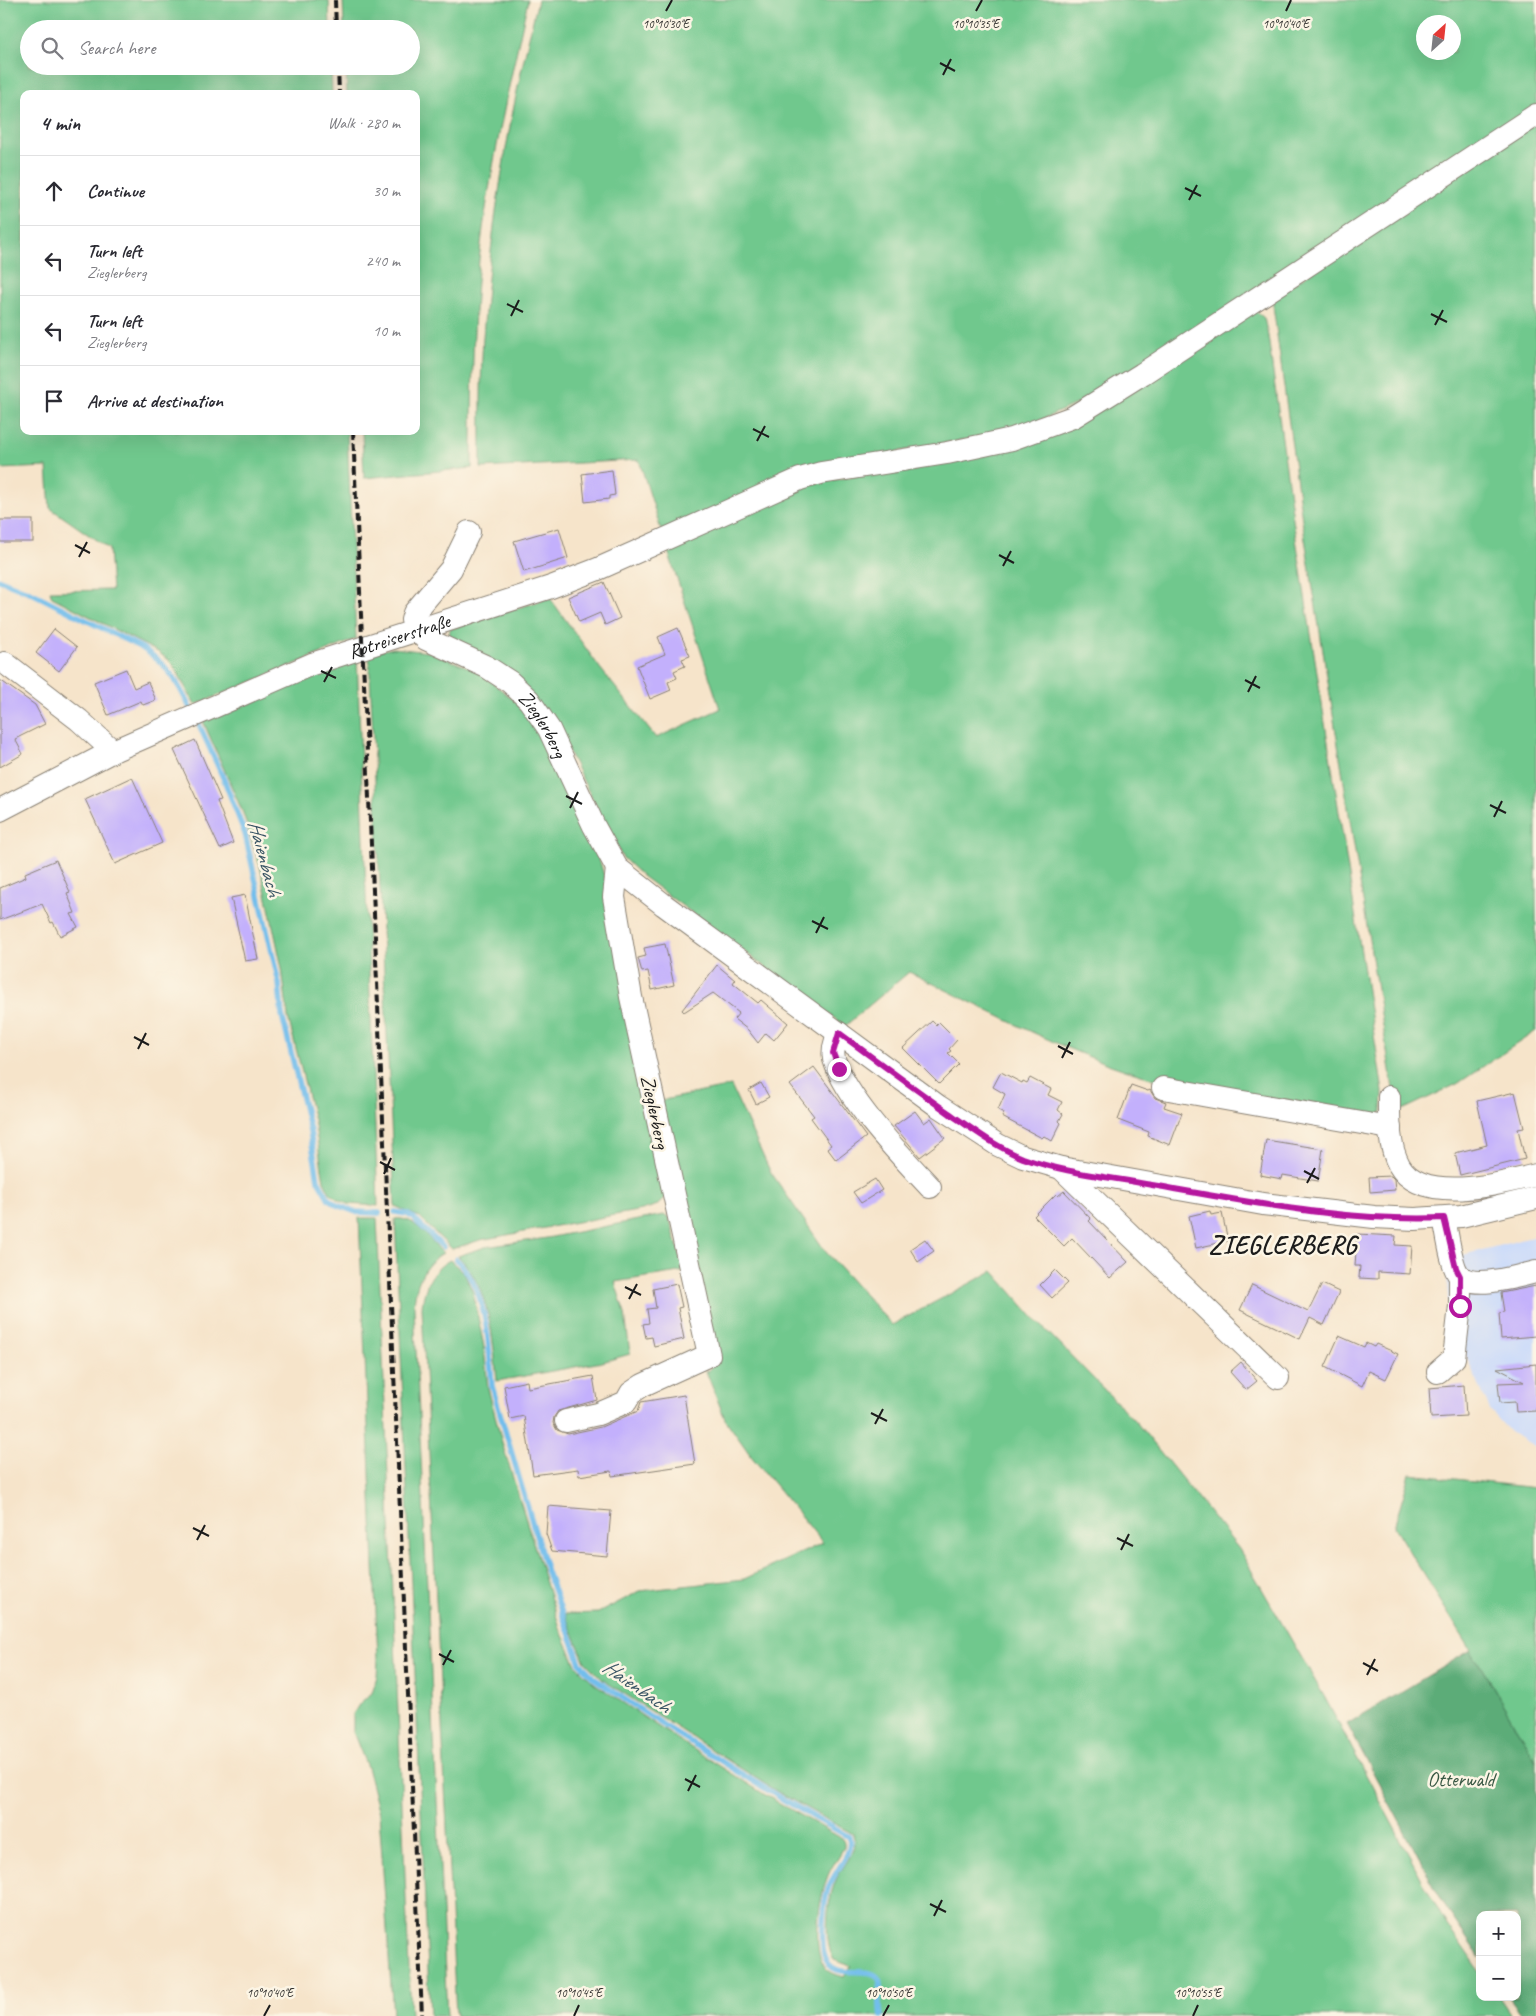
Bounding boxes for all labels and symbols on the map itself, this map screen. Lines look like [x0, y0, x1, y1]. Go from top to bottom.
north arrow [1416, 15, 1461, 60]
text: 10°10'30"E [643, 16, 691, 32]
text: 10°10'35"E [953, 16, 1001, 32]
text: 10°10'40"E [1263, 16, 1311, 32]
street label: Rotreiserstraße [345, 607, 454, 664]
street label: Zieglerberg [514, 685, 574, 763]
water label: Haienbach [242, 817, 288, 901]
route end [828, 1058, 851, 1081]
street label: Zieglerberg [635, 1073, 675, 1153]
district label: ZIEGLERBERG [1209, 1229, 1360, 1261]
route start [1449, 1295, 1472, 1318]
water label: Haienbach [598, 1653, 678, 1720]
park label: Otterwald [1428, 1767, 1498, 1792]
text: 10°10'40"E [247, 1985, 295, 2001]
text: 10°10'45"E [556, 1985, 604, 2001]
text: 10°10'50"E [866, 1985, 914, 2001]
text: 10°10'55"E [1175, 1985, 1223, 2001]

